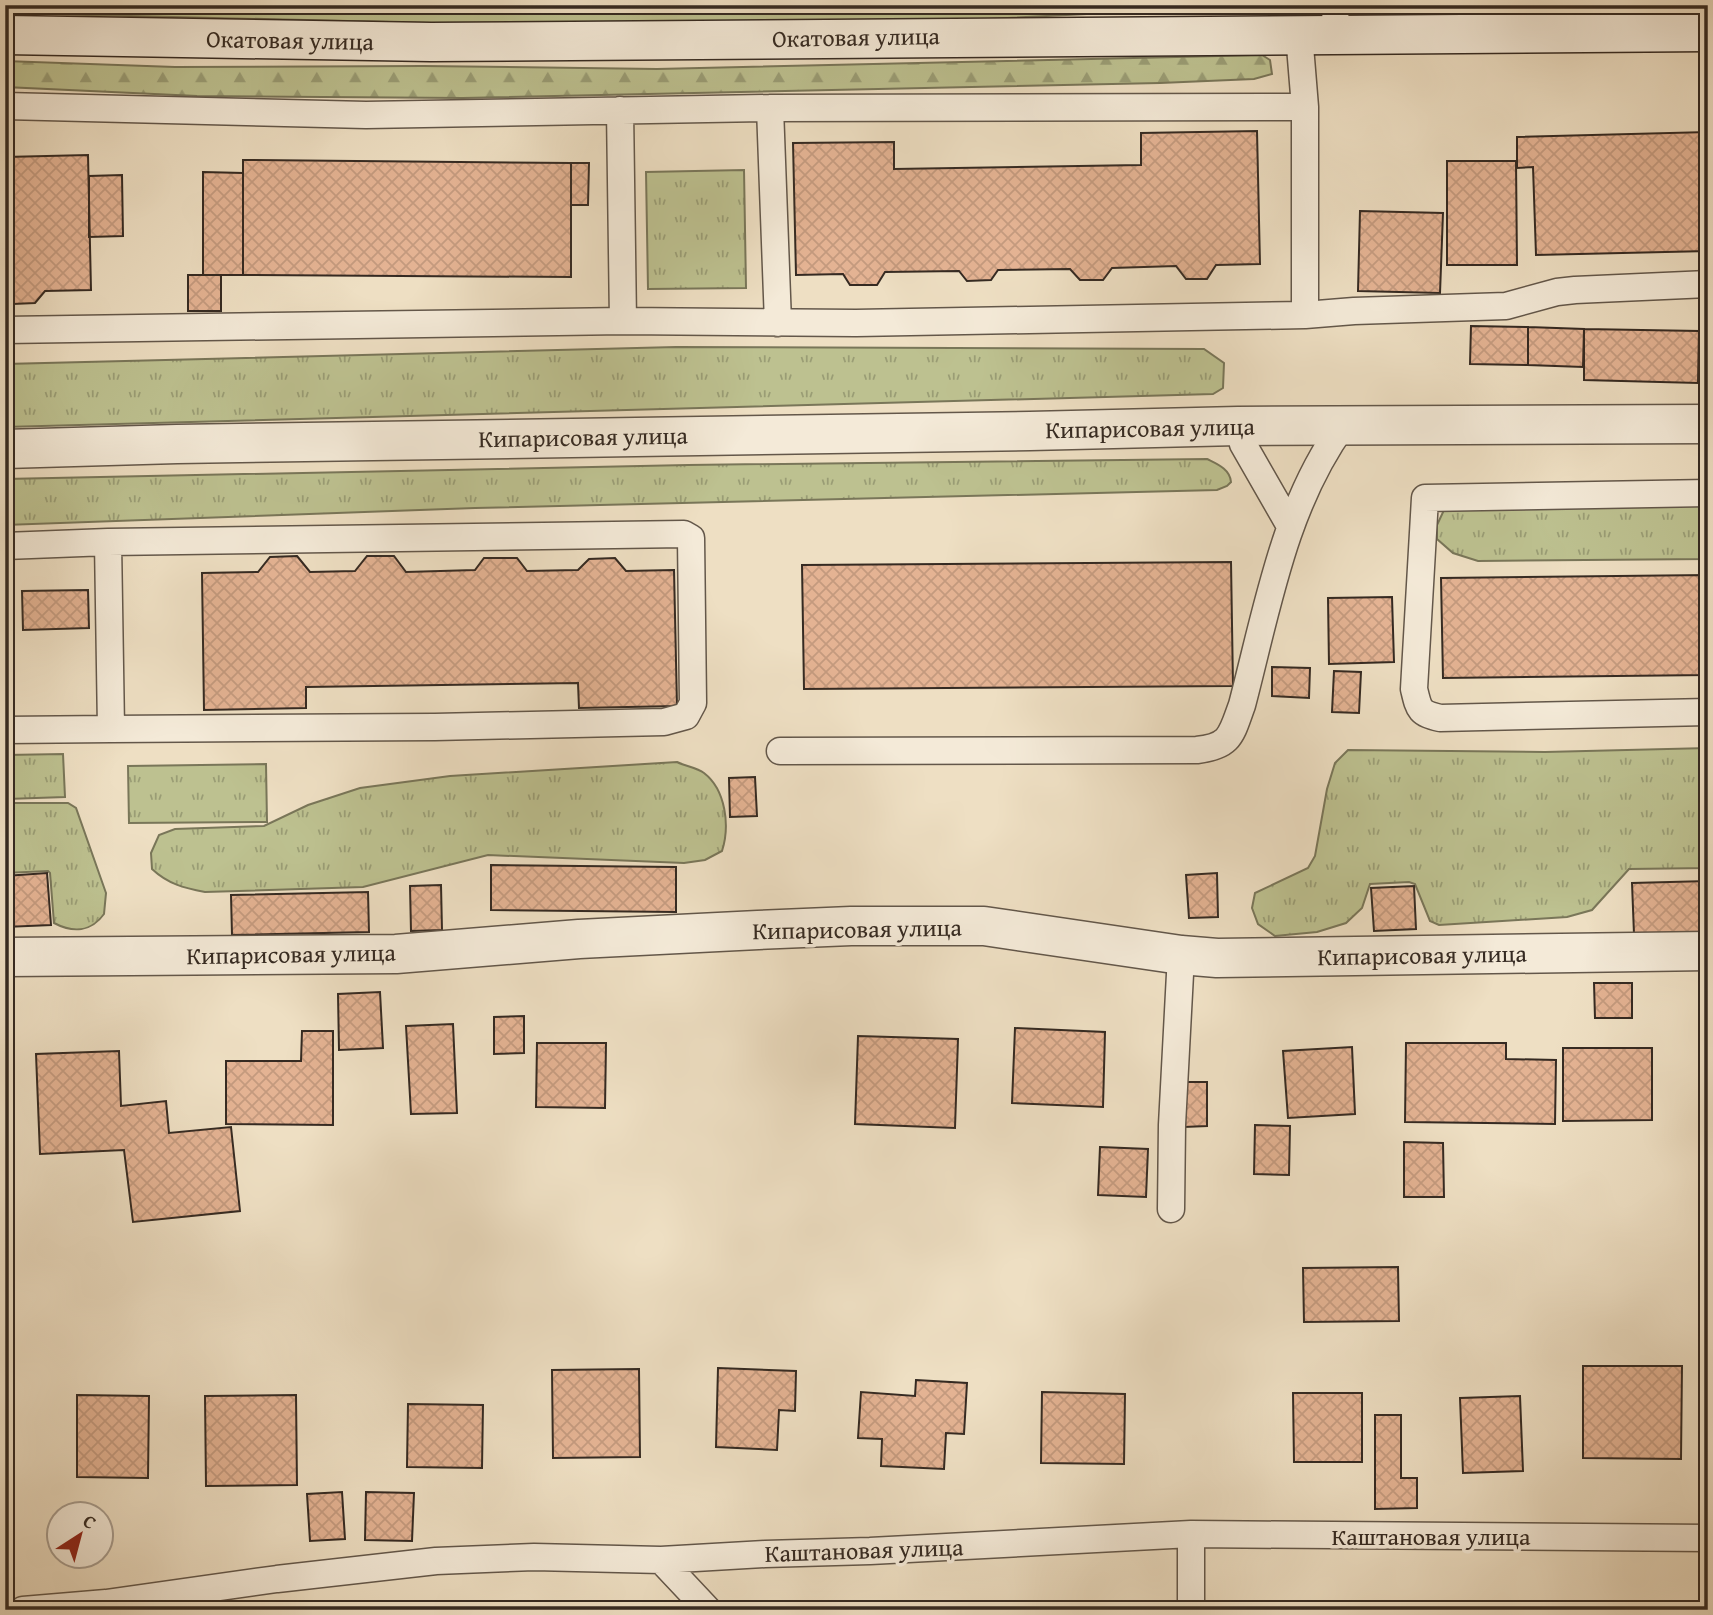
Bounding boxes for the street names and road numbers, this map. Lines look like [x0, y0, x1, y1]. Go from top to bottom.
street label: Окатовая улица [772, 18, 941, 56]
street label: Окатовая улица [206, 21, 375, 59]
street label: Кипарисовая улица [1045, 409, 1256, 447]
street label: Кипарисовая улица [478, 418, 689, 456]
street label: Кипарисовая улица [752, 910, 963, 948]
street label: Кипарисовая улица [186, 935, 397, 973]
street label: Кипарисовая улица [1317, 936, 1528, 974]
street label: Каштановая улица [1332, 1519, 1531, 1554]
street label: Каштановая улица [764, 1529, 965, 1571]

